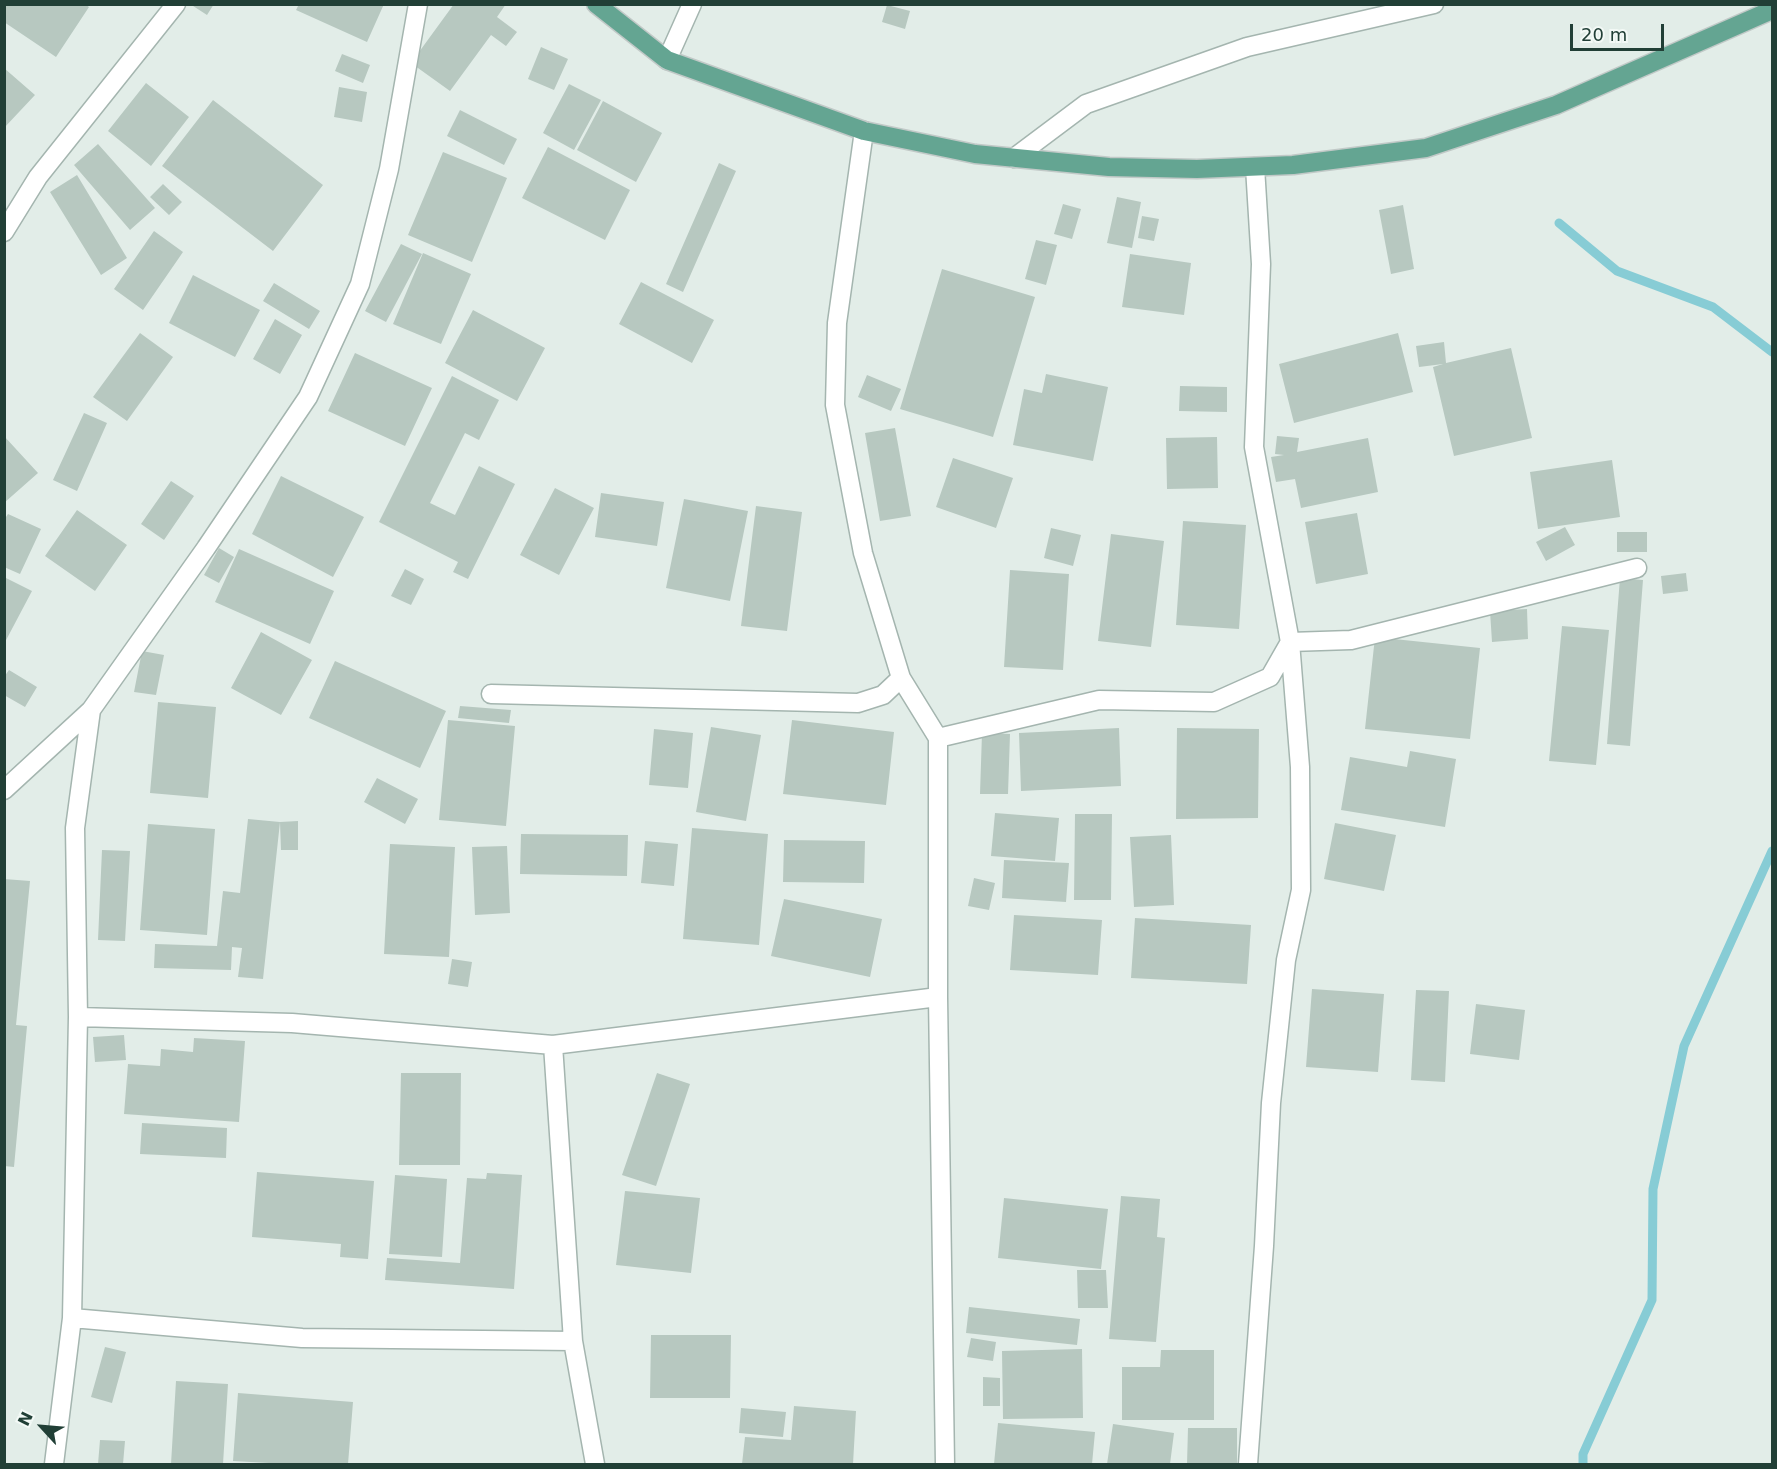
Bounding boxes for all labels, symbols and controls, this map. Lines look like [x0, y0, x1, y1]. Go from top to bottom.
scale bar [1573, 12, 1668, 50]
text: 20 m [1581, 24, 1627, 45]
north arrow [12, 1397, 72, 1457]
text: N [14, 1409, 37, 1429]

